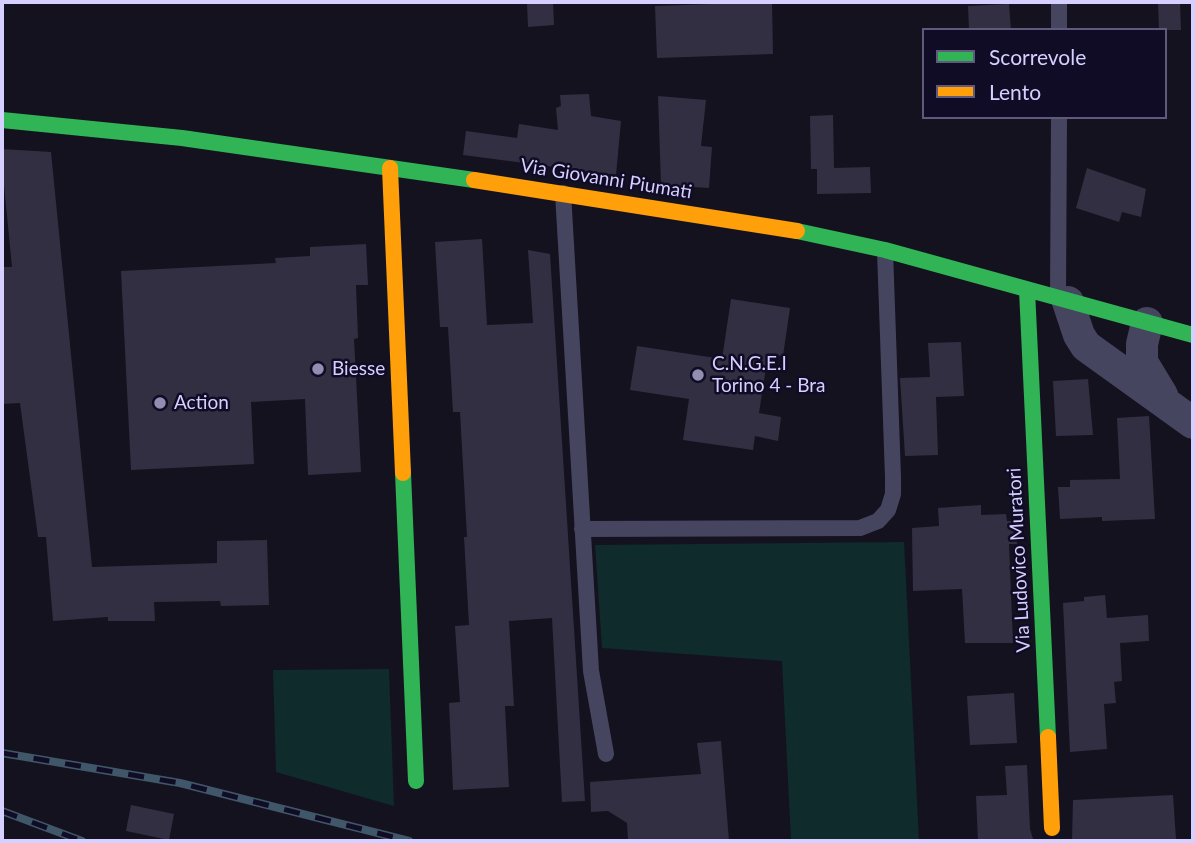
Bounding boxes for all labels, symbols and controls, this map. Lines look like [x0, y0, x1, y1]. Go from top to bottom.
legend [922, 28, 1167, 119]
text: Scorrevole [989, 44, 1086, 69]
text: Lento [989, 79, 1041, 104]
street label: Via Giovanni Piumati [519, 154, 693, 204]
place label: C.N.G.E.I Torino 4 - Bra [712, 353, 825, 397]
place label: Biesse [332, 358, 385, 380]
marker: Biesse [310, 361, 326, 377]
marker: C.N.G.E.I Torino 4 - Bra [690, 367, 706, 383]
place label: Action [174, 392, 229, 414]
marker: Action [152, 395, 168, 411]
street label: Via Ludovico Muratori [1003, 467, 1035, 653]

